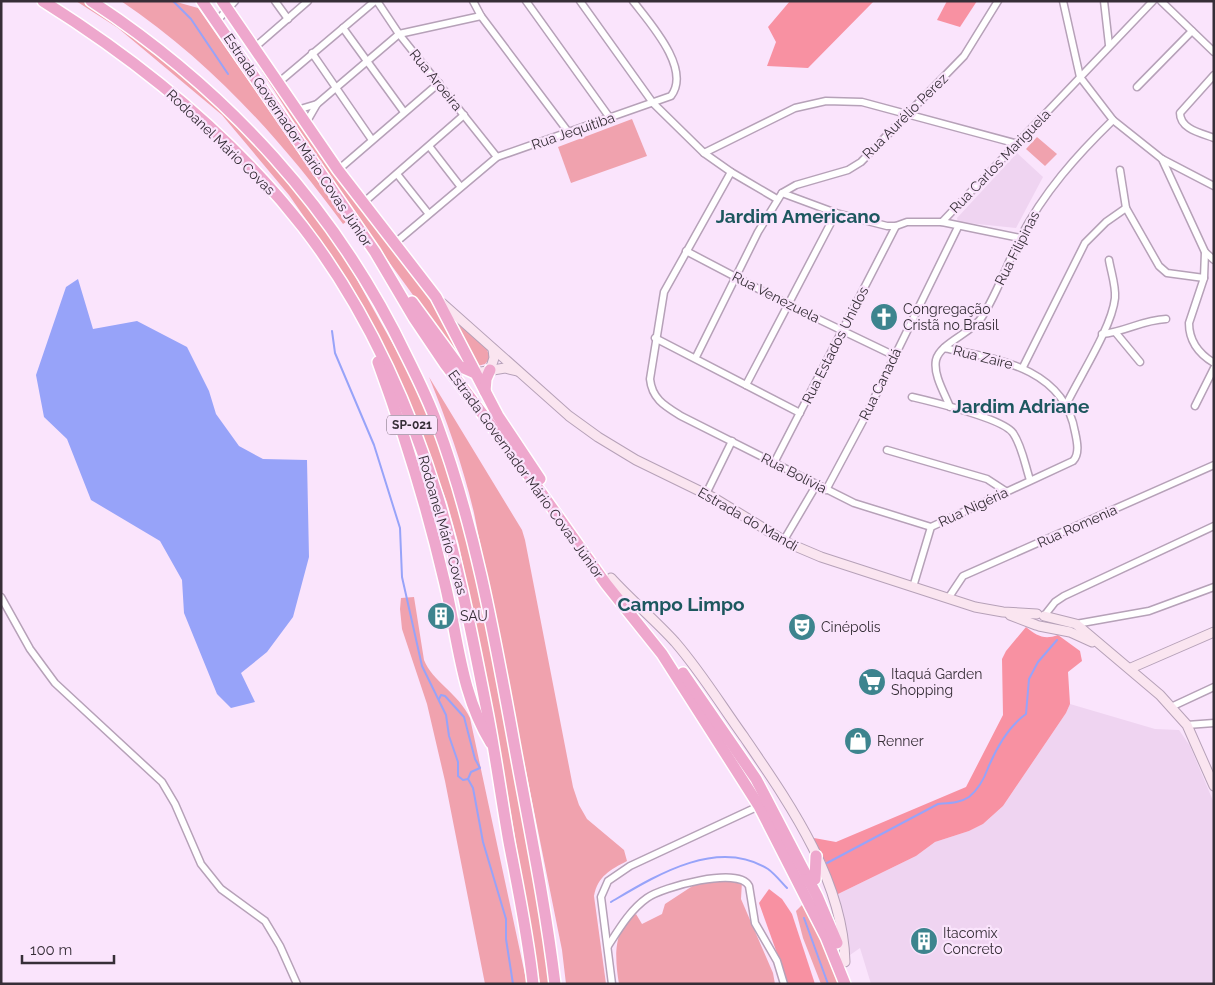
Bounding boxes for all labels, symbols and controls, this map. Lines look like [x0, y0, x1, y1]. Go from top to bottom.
street label: Estrada Governador Mário Covas Júnior [220, 30, 376, 250]
street label: Rua Aroeira [406, 46, 466, 114]
street label: Rua Aurélio Perez [859, 70, 951, 162]
street label: Rodoanel Mário Covas [164, 86, 279, 198]
street label: Rua Carlos Mariguela [946, 106, 1054, 216]
street label: Rua Jequitiba [529, 109, 617, 153]
district label: Jardim Americano [716, 205, 880, 227]
street label: Rua Filipinas [991, 208, 1043, 288]
street label: Rua Venezuela [730, 268, 822, 326]
street label: Rua Estados Unidos [799, 284, 872, 406]
place label: Congregação Cristã no Brasil [903, 301, 999, 333]
church icon: Congregação Cristã no Brasil [869, 302, 899, 332]
street label: Rua Zaire [951, 342, 1015, 372]
street label: Rua Canadá [856, 345, 904, 423]
street label: Estrada Governador Mário Covas Júnior [445, 367, 607, 581]
district label: Jardim Adriane [953, 395, 1089, 417]
road number: SP-021 [387, 416, 437, 434]
street label: Rua Bolívia [759, 450, 829, 496]
street label: Rodoanel Mário Covas [415, 453, 471, 597]
street label: Estrada do Mandi [695, 484, 801, 554]
street label: Rua Nigéria [936, 484, 1010, 530]
street label: Rua Romenia [1035, 501, 1119, 551]
district label: Campo Limpo [618, 593, 744, 615]
building icon: SAU [426, 601, 456, 631]
place label: SAU [460, 608, 488, 624]
theatre icon: Cinépolis [787, 612, 817, 642]
place label: Cinépolis [821, 619, 881, 635]
place label: Itaquá Garden Shopping [891, 666, 982, 698]
supermarket icon: Itaquá Garden Shopping [857, 667, 887, 697]
shop icon: Renner [843, 726, 873, 756]
place label: Renner [877, 733, 924, 749]
place label: Itacomix Concreto [943, 925, 1003, 957]
building icon: Itacomix Concreto [909, 926, 939, 956]
scale bar [22, 932, 115, 964]
text: 100 m [30, 941, 72, 959]

